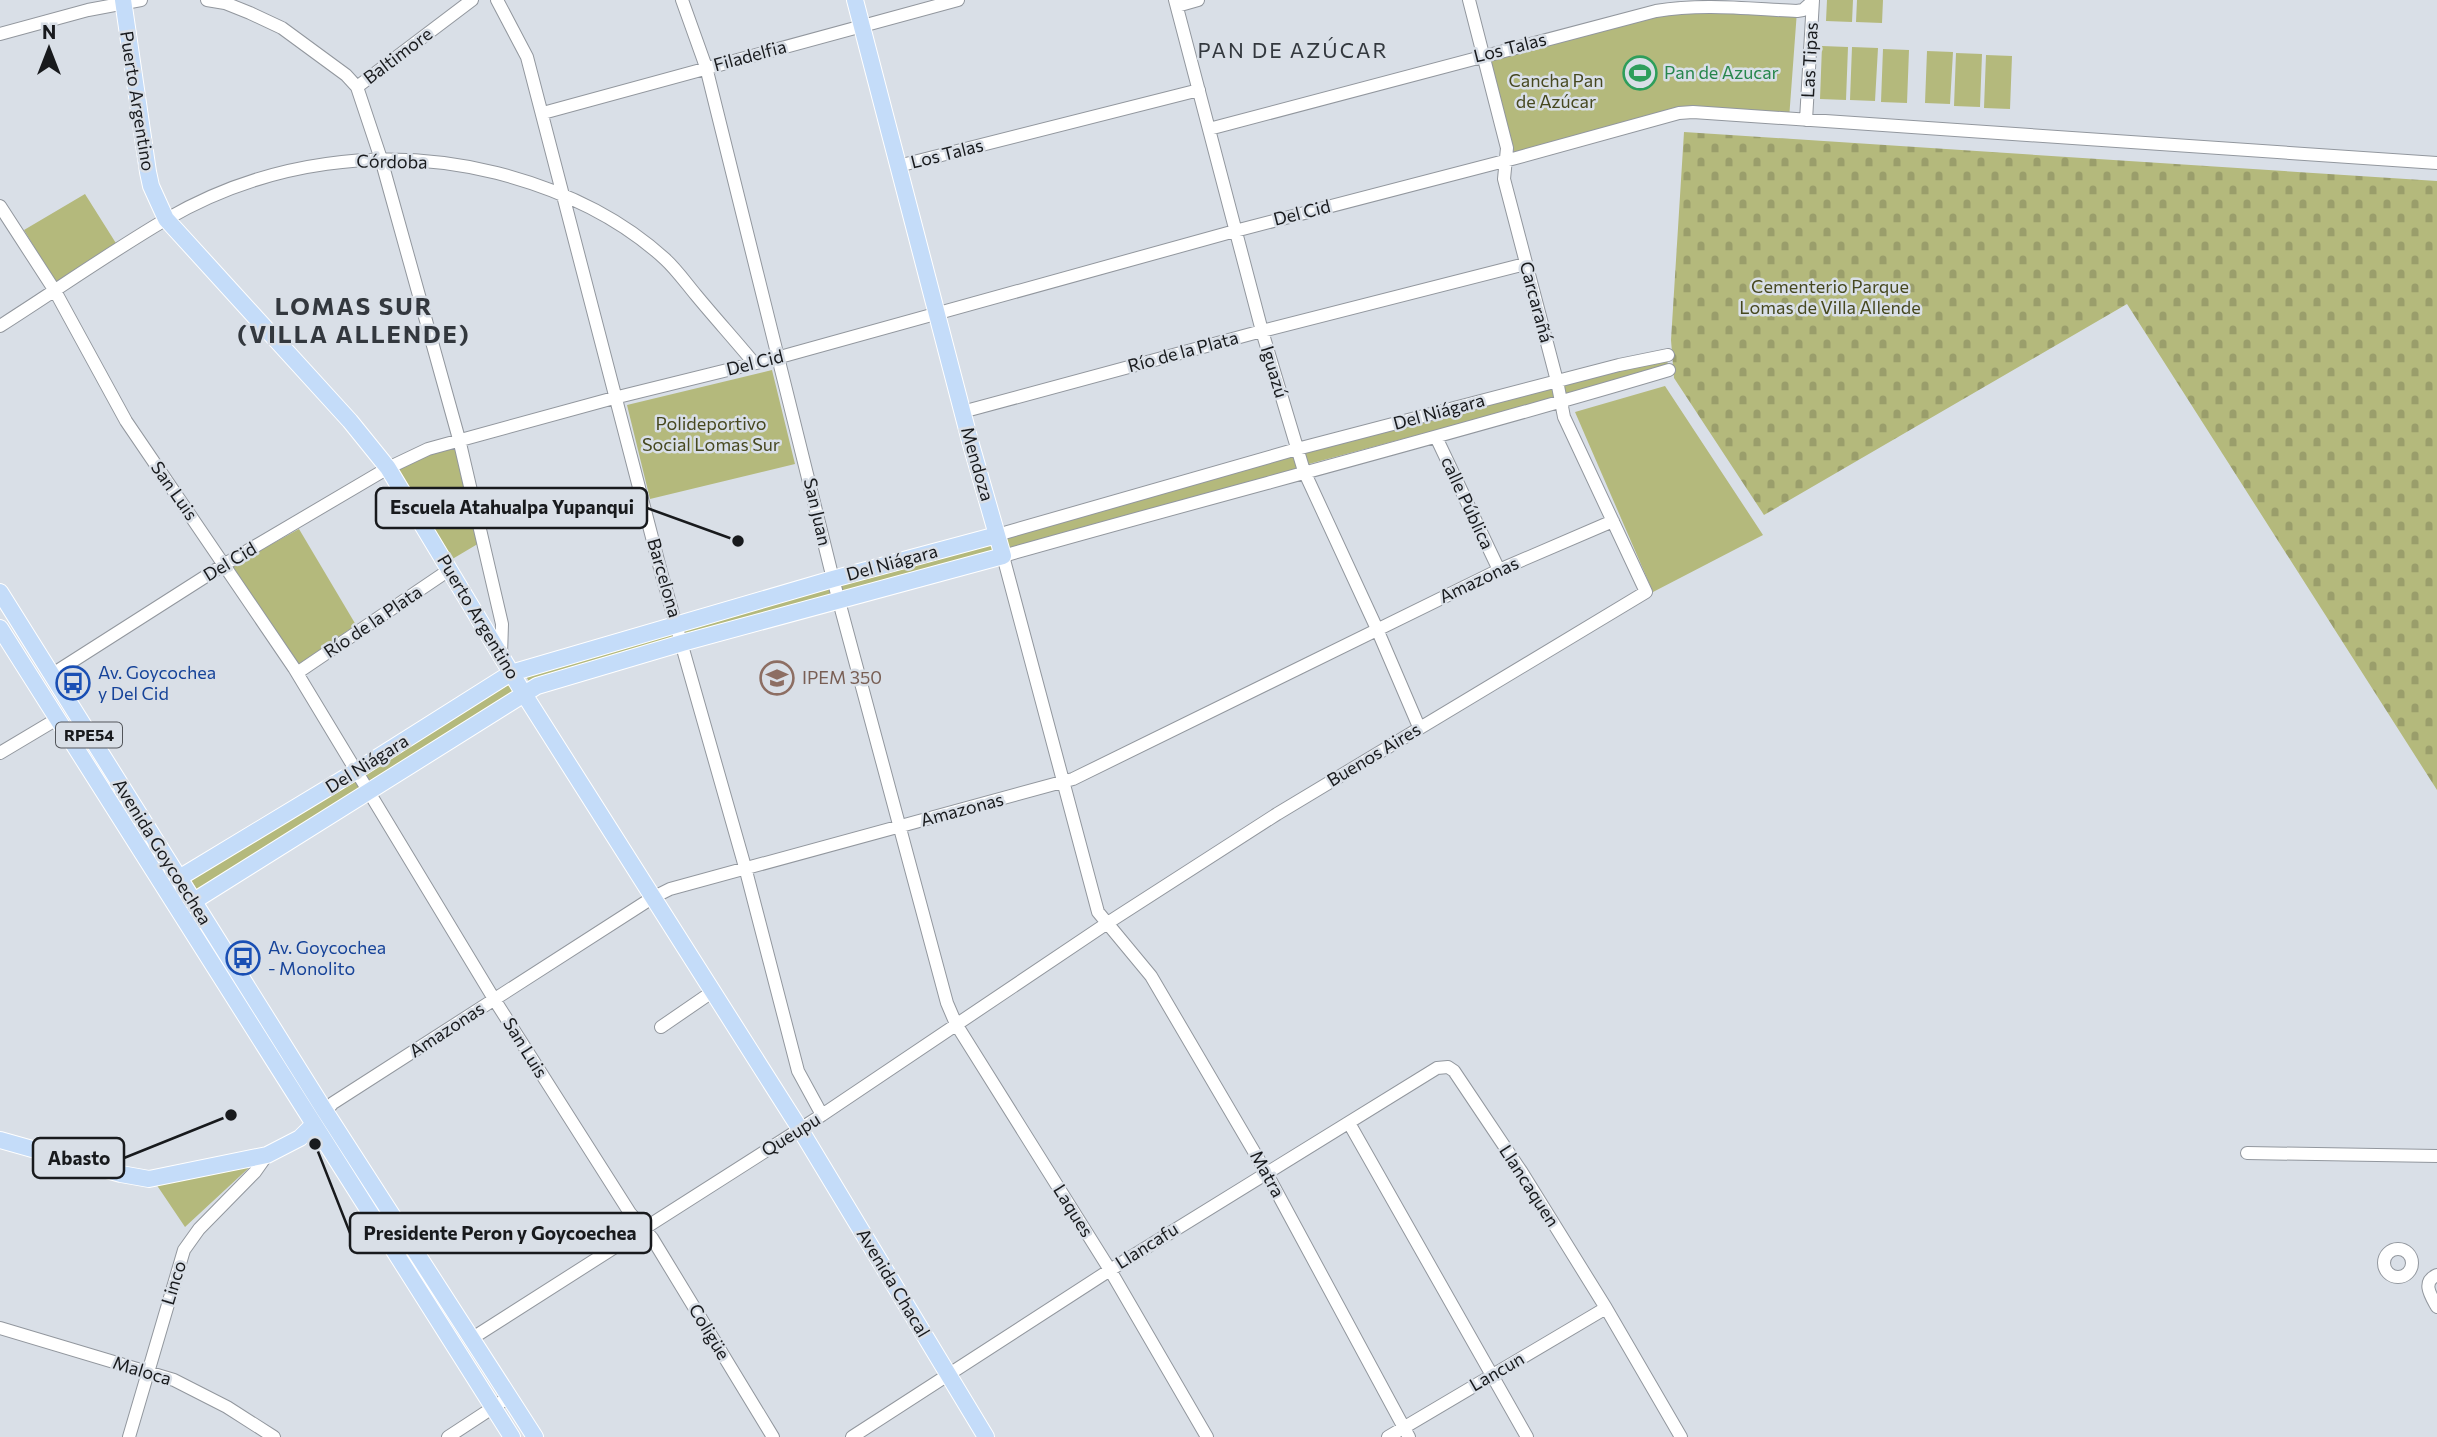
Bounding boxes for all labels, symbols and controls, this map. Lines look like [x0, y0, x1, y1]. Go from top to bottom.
north arrow [14, 14, 84, 84]
text: N [42, 20, 56, 43]
street label: Baltimore [359, 22, 436, 88]
street label: Las Tipas [1796, 22, 1822, 98]
street label: Los Talas [1471, 27, 1548, 67]
street label: Puerto Argentino [116, 29, 160, 172]
street label: Filadelfia [711, 35, 789, 75]
district label: PAN DE AZÚCAR [1197, 37, 1389, 62]
sports icon: Pan de Azucar [1621, 54, 1659, 92]
place label: Pan de Azucar [1664, 61, 1779, 83]
park label: Cancha Pan de Azúcar [1508, 69, 1604, 112]
street label: Los Talas [908, 133, 985, 173]
street label: Córdoba [356, 149, 428, 173]
street label: Del Cid [1271, 194, 1333, 230]
street label: Carcarañá [1516, 259, 1558, 345]
park label: Cementerio Parque Lomas de Villa Allende [1739, 275, 1921, 318]
district label: LOMAS SUR (VILLA ALLENDE) [237, 291, 471, 348]
street label: Río de la Plata [1125, 326, 1241, 376]
street label: Iguazú [1257, 343, 1293, 400]
street label: Del Cid [724, 344, 786, 380]
street label: Del Niágara [1391, 388, 1487, 434]
park label: Polideportivo Social Lomas Sur [642, 412, 780, 455]
street label: Mendoza [957, 424, 999, 504]
street label: calle Pública [1437, 453, 1499, 553]
street label: San Luis [147, 457, 203, 524]
street label: San Juan [800, 476, 836, 548]
callout: Escuela Atahualpa Yupanqui [376, 488, 647, 528]
text: Escuela Atahualpa Yupanqui [390, 495, 634, 518]
street label: Barcelona [643, 536, 687, 620]
street label: Del Cid [199, 537, 260, 586]
street label: Del Niágara [844, 539, 940, 585]
street label: Puerto Argentino [433, 550, 525, 683]
street label: Amazonas [1435, 551, 1522, 607]
street label: Río de la Plata [319, 580, 426, 662]
school or university icon: IPEM 350 [758, 659, 796, 697]
place label: Av. Goycochea y Del Cid [98, 661, 216, 704]
bus stop icon: Av. Goycochea y Del Cid [54, 664, 92, 702]
place label: IPEM 350 [802, 666, 882, 688]
street label: Buenos Aires [1323, 718, 1424, 791]
road number: RPE54 [56, 722, 122, 748]
street label: Del Niágara [321, 729, 412, 797]
street label: Avenida Goycoechea [109, 774, 217, 929]
street label: Amazonas [918, 787, 1006, 831]
place label: Av. Goycochea - Monolito [268, 936, 386, 979]
bus stop icon: Av. Goycochea - Monolito [224, 939, 262, 977]
street label: Amazonas [405, 997, 488, 1062]
street label: San Luis [499, 1013, 553, 1082]
street label: Queupu [757, 1108, 824, 1161]
callout: Abasto [33, 1138, 124, 1178]
street label: Llancaquen [1495, 1140, 1564, 1231]
text: Abasto [48, 1146, 110, 1169]
street label: Matra [1246, 1146, 1290, 1201]
street label: Laques [1049, 1180, 1099, 1241]
callout: Presidente Peron y Goycoechea [350, 1213, 651, 1253]
street label: Llancafu [1111, 1217, 1182, 1273]
text: Presidente Peron y Goycoechea [363, 1221, 637, 1244]
street label: Avenida Chacal [853, 1224, 935, 1341]
street label: Linco [156, 1258, 190, 1307]
street label: Coligüe [685, 1299, 735, 1364]
street label: Lancun [1465, 1347, 1528, 1395]
street label: Maloca [110, 1351, 174, 1389]

